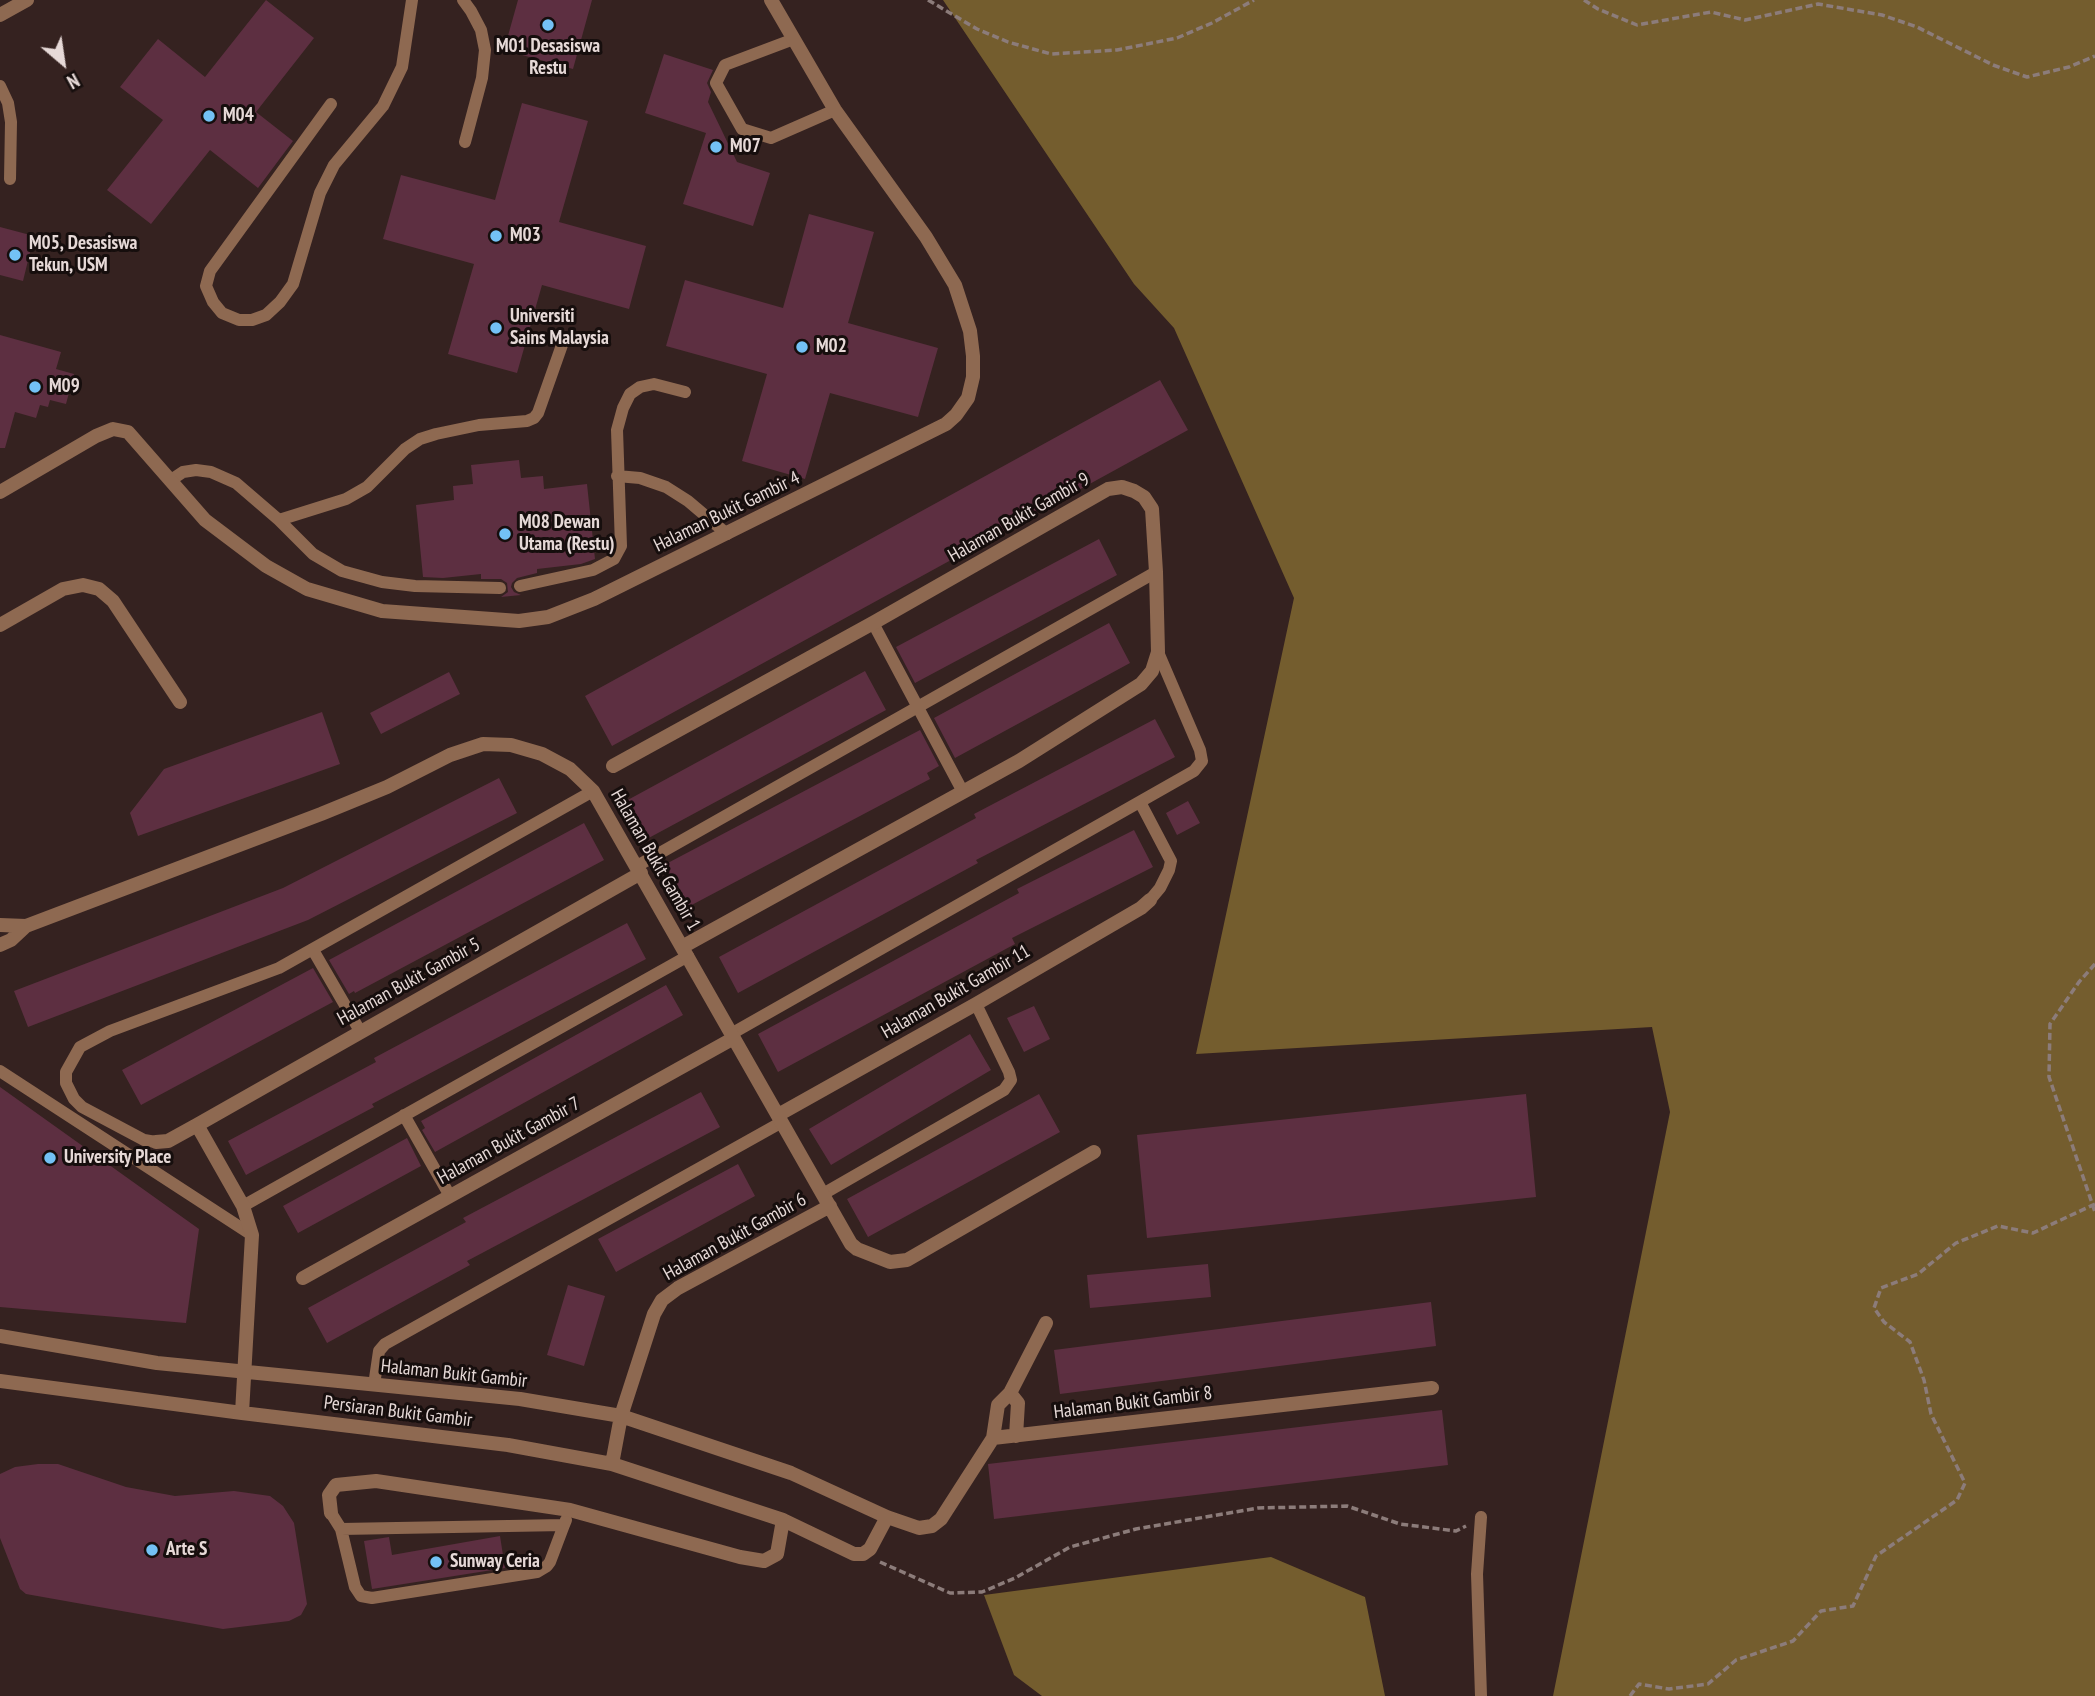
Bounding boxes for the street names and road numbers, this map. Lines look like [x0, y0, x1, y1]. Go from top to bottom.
street label: Halaman Bukit Gambir 4 [650, 467, 804, 557]
street label: Halaman Bukit Gambir 9 [944, 468, 1094, 568]
street label: Halaman Bukit Gambir 1 [605, 785, 705, 935]
street label: Halaman Bukit Gambir 5 [334, 933, 484, 1031]
street label: Halaman Bukit Gambir 11 [878, 940, 1034, 1044]
street label: Halaman Bukit Gambir 7 [434, 1092, 584, 1190]
street label: Halaman Bukit Gambir 6 [660, 1188, 810, 1286]
street label: Halaman Bukit Gambir [380, 1355, 528, 1393]
street label: Halaman Bukit Gambir 8 [1052, 1382, 1214, 1424]
street label: Persiaran Bukit Gambir [323, 1392, 473, 1432]

